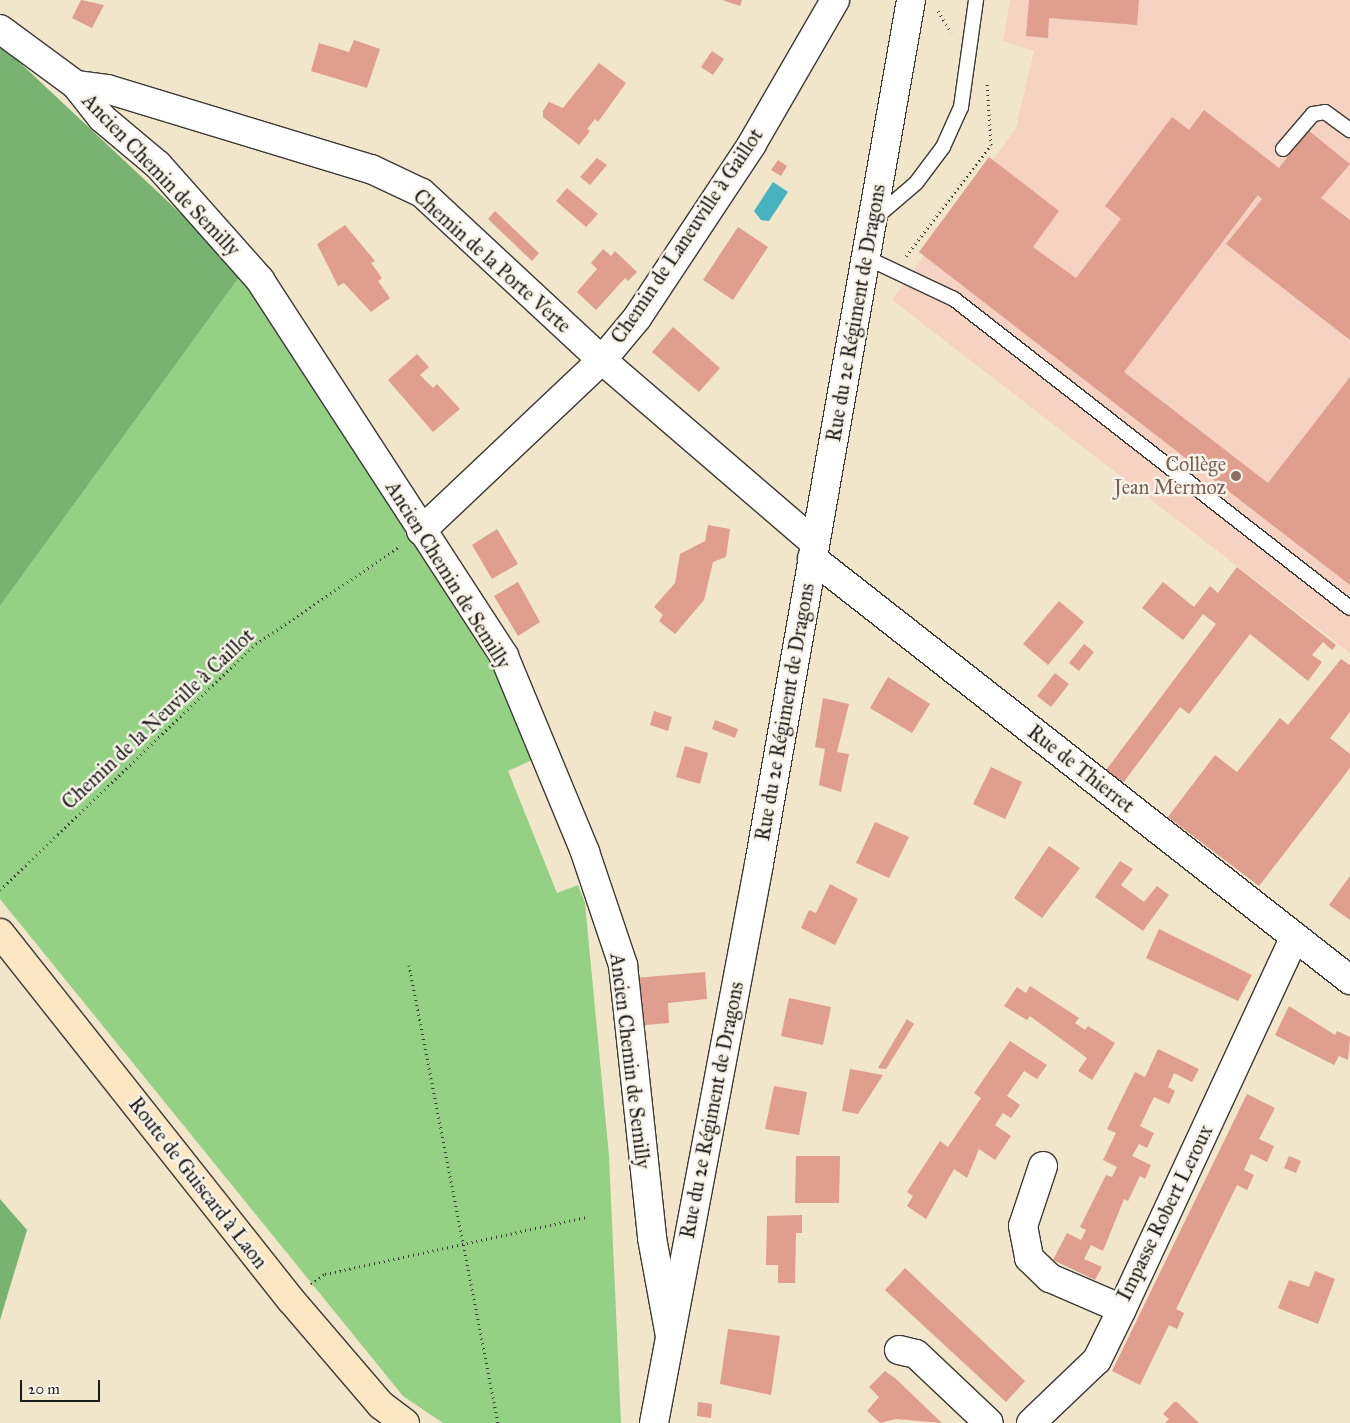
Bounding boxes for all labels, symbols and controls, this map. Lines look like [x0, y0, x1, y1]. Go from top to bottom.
street label: Ancien Chemin de Semilly [77, 89, 245, 261]
street label: Chemin de Laneuville à Gaillot [606, 124, 768, 348]
street label: Rue du 2e Régiment de Dragons [822, 182, 890, 444]
street label: Chemin de la Porte Verte [408, 184, 576, 338]
place label: Collège Jean Mermoz [1114, 452, 1226, 499]
marker: Collège Jean Mermoz [1230, 470, 1242, 482]
street label: Ancien Chemin de Semilly [380, 477, 516, 673]
street label: Rue du 2e Régiment de Dragons [751, 581, 819, 843]
street label: Chemin de la Neuville à Caillot [57, 624, 259, 814]
street label: Rue de Thierret [1023, 720, 1139, 818]
street label: Ancien Chemin de Semilly [605, 952, 655, 1170]
street label: Rue du 2e Régiment de Dragons [675, 980, 749, 1240]
street label: Route de Guiscard à Laon [124, 1093, 272, 1273]
street label: Impasse Robert Leroux [1112, 1121, 1218, 1305]
scale bar [22, 1370, 102, 1402]
text: 20 m [28, 1380, 60, 1398]

